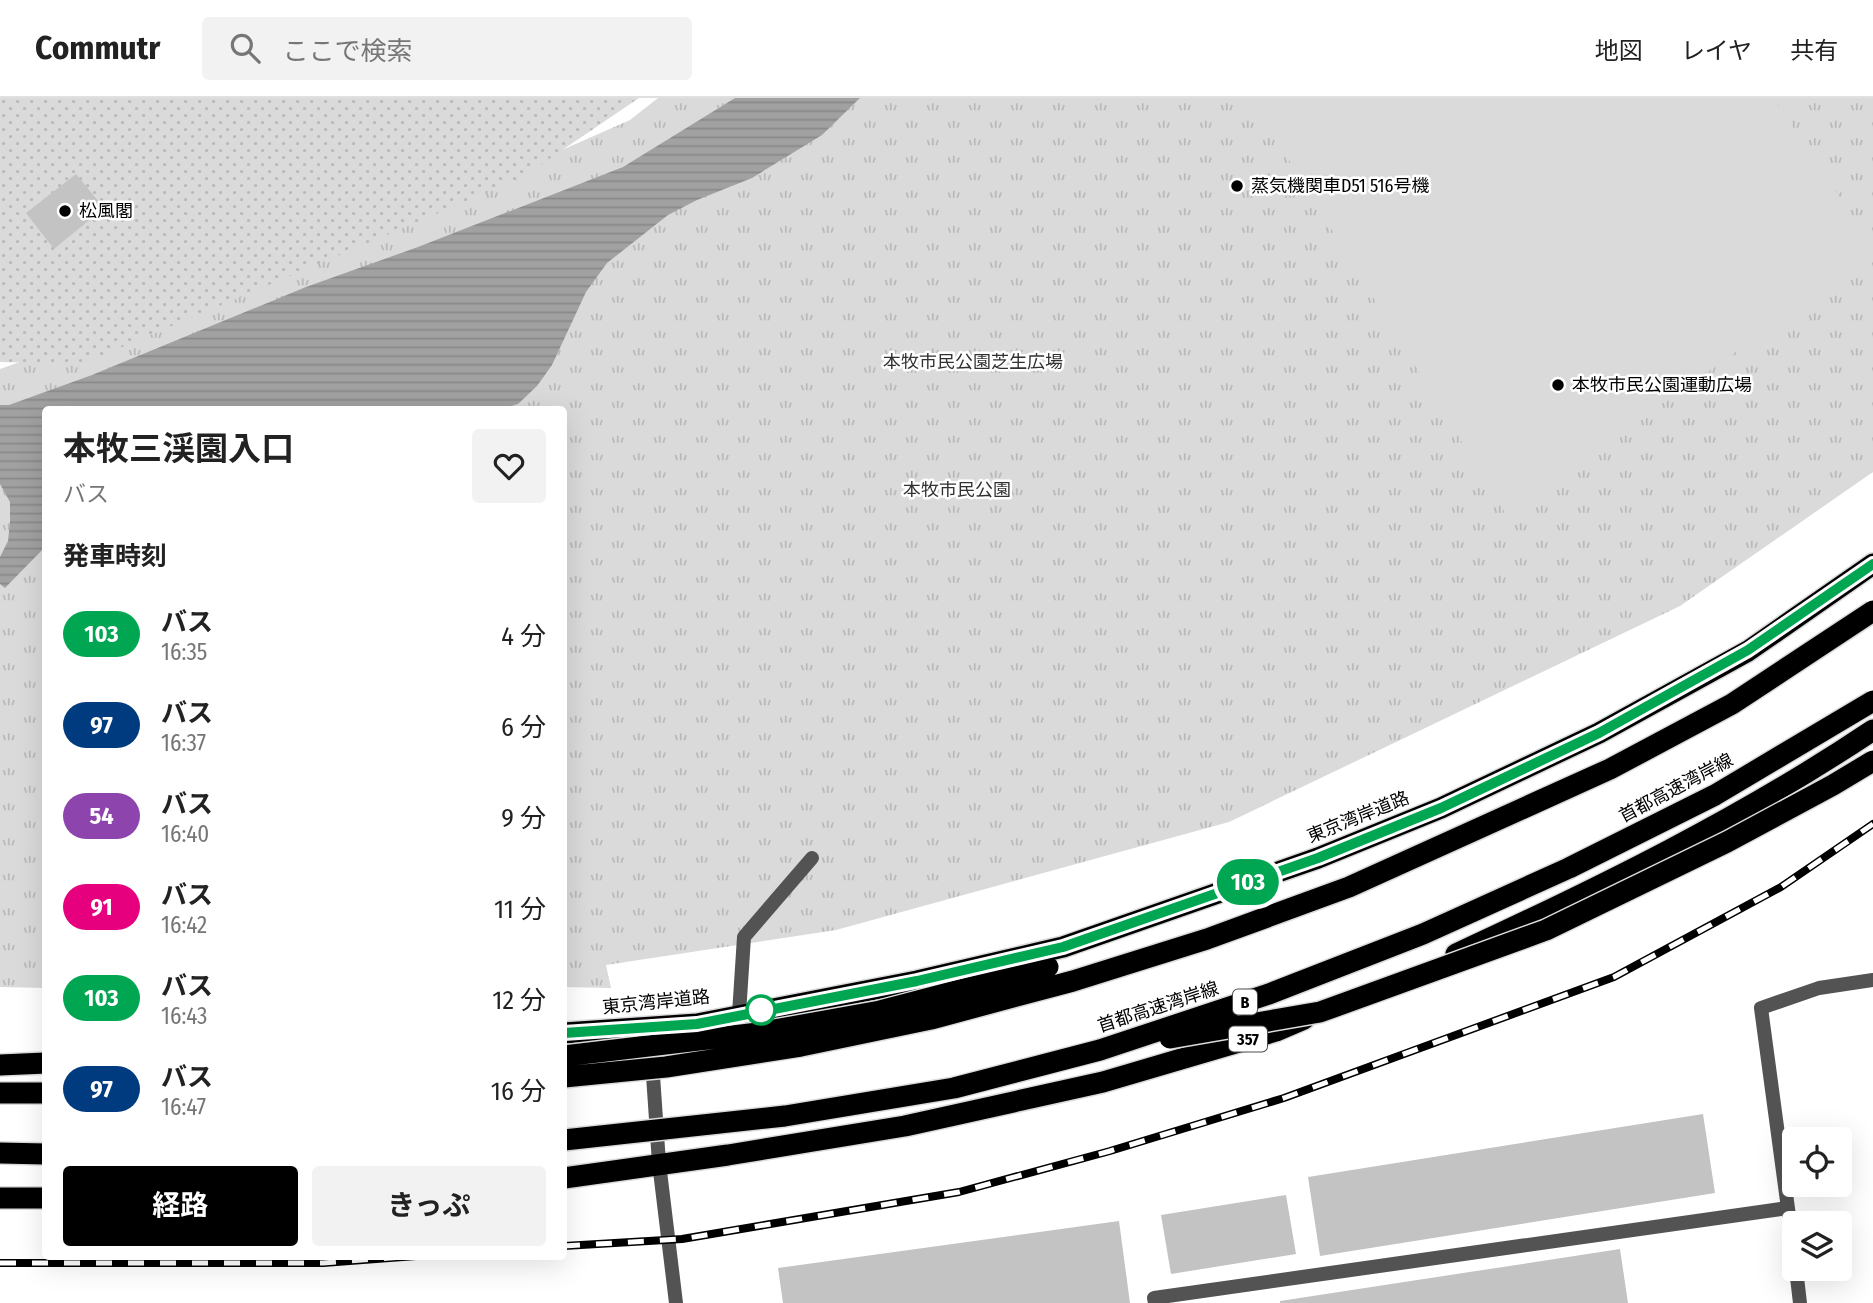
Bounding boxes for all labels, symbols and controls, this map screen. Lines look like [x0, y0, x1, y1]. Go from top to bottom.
search box [202, 17, 692, 80]
text: Commutr [35, 28, 160, 68]
icon: search [226, 29, 264, 67]
text: ここで検索 [282, 36, 412, 67]
text: 地図 [1595, 37, 1643, 65]
text: レイヤ [1681, 37, 1752, 65]
text: 共有 [1790, 37, 1838, 65]
place label: 蒸気機関車D51 516号機 [1251, 175, 1429, 197]
marker: 蒸気機関車D51 516号機 [1229, 178, 1245, 194]
place label: 松風閣 [79, 200, 133, 222]
marker: 松風閣 [57, 203, 73, 219]
park label: 本牧市民公園芝生広場 [883, 351, 1063, 373]
place label: 本牧市民公園運動広場 [1572, 374, 1752, 396]
marker: 本牧市民公園運動広場 [1550, 377, 1566, 393]
text: 本牧三渓園入口 [63, 429, 294, 469]
button: heart [472, 429, 546, 503]
park label: 本牧市民公園 [903, 479, 1011, 501]
text: バス [63, 480, 109, 508]
text: 発車時刻 [63, 541, 167, 572]
text: バス [161, 607, 213, 638]
text: 103 [84, 620, 119, 648]
text: 4 分 [501, 621, 546, 652]
text: 16:35 [161, 638, 207, 666]
text: バス [161, 698, 213, 729]
text: 97 [90, 711, 113, 739]
text: 6 分 [501, 712, 546, 743]
text: 16:37 [161, 729, 206, 757]
street label: 首都高速湾岸線 [1615, 749, 1737, 827]
street label: 東京湾岸道路 [1304, 787, 1412, 847]
text: バス [161, 789, 213, 820]
text: 54 [89, 802, 114, 830]
text: 9 分 [501, 803, 546, 834]
text: 16:40 [161, 820, 209, 848]
line badge: 103 [1208, 859, 1288, 905]
text: 103 [1231, 868, 1265, 896]
text: バス [161, 880, 213, 911]
text: 91 [90, 893, 113, 921]
text: 11 分 [494, 894, 546, 925]
text: 16:42 [161, 911, 207, 939]
text: バス [161, 971, 213, 1002]
street label: 首都高速湾岸線 [1095, 977, 1221, 1037]
text: 103 [84, 984, 119, 1012]
text: 12 分 [492, 985, 546, 1016]
street label: 東京湾岸道路 [601, 985, 711, 1019]
road number: B [1233, 989, 1257, 1014]
unlabelled marker [746, 995, 776, 1025]
text: 16:43 [161, 1002, 207, 1030]
road number: 357 [1229, 1026, 1267, 1051]
text: バス [161, 1062, 213, 1093]
text: 97 [90, 1075, 113, 1103]
text: 16 分 [491, 1076, 546, 1107]
text: 16:47 [161, 1093, 206, 1121]
map controls [1782, 1127, 1852, 1281]
button: locate [1782, 1127, 1852, 1197]
button: 経路 [63, 1166, 298, 1246]
button: きっぷ [312, 1166, 546, 1246]
button: layers [1782, 1211, 1852, 1281]

